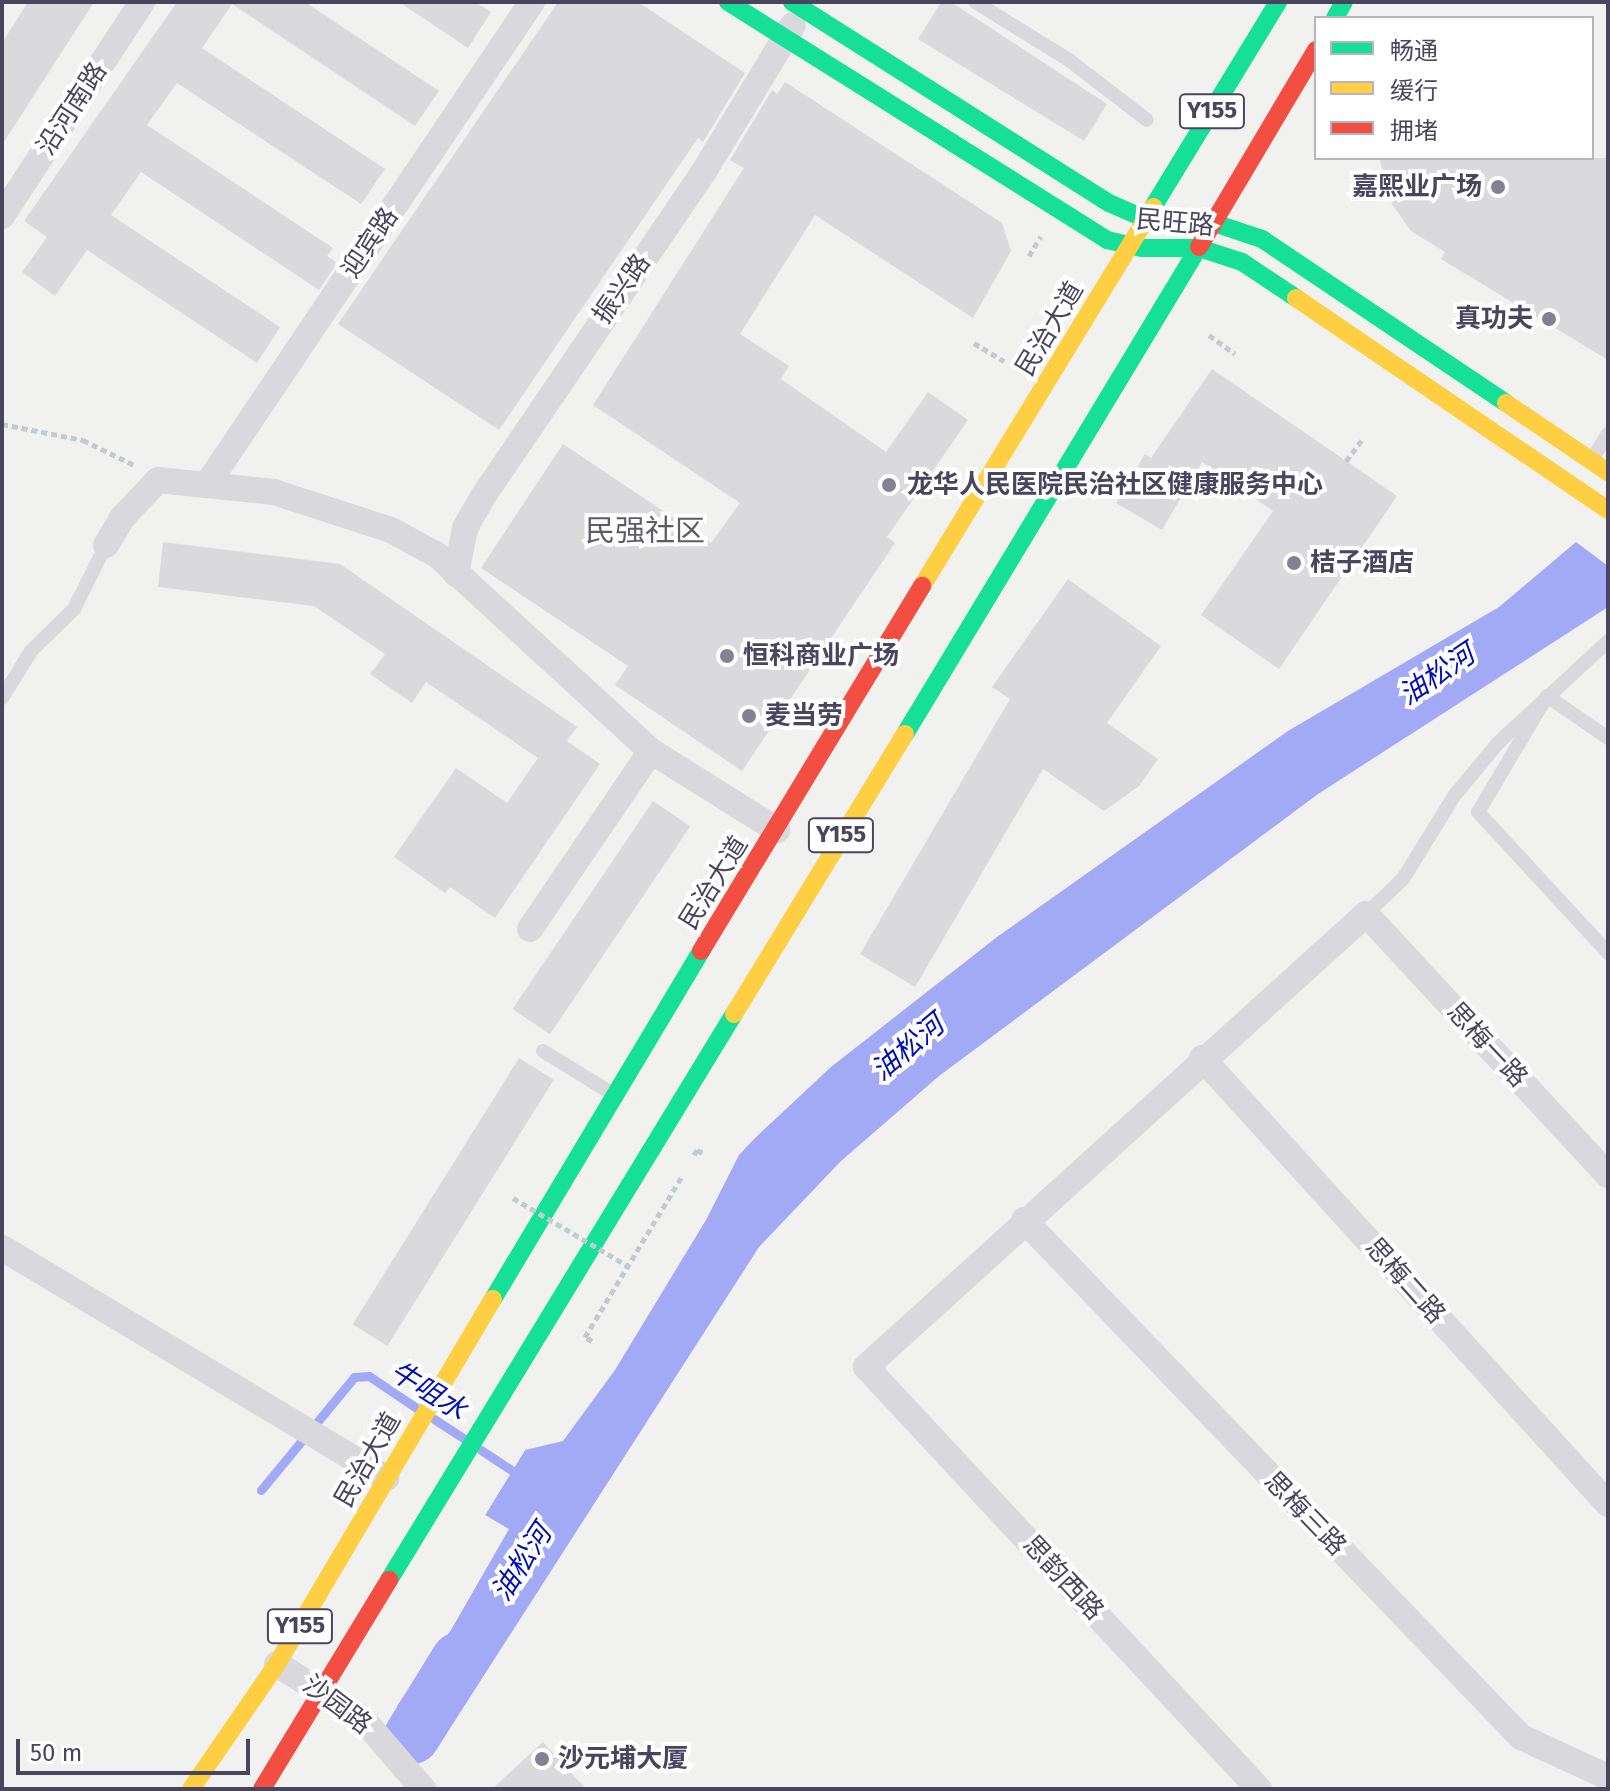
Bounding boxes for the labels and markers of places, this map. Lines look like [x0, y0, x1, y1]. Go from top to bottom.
place label: 嘉熙业广场 [1352, 171, 1482, 203]
marker: 嘉熙业广场 [1489, 178, 1507, 196]
place label: 真功夫 [1455, 303, 1533, 335]
marker: 真功夫 [1540, 310, 1558, 328]
place label: 龙华人民医院民治社区健康服务中心 [907, 469, 1323, 501]
marker: 龙华人民医院民治社区健康服务中心 [878, 474, 900, 496]
place label: 桔子酒店 [1310, 547, 1414, 579]
marker: 桔子酒店 [1285, 554, 1303, 572]
place label: 恒科商业广场 [743, 640, 899, 672]
marker: 恒科商业广场 [718, 647, 736, 665]
place label: 麦当劳 [765, 700, 843, 732]
marker: 麦当劳 [740, 707, 758, 725]
place label: 沙元埔大厦 [558, 1743, 688, 1775]
marker: 沙元埔大厦 [533, 1750, 551, 1768]

